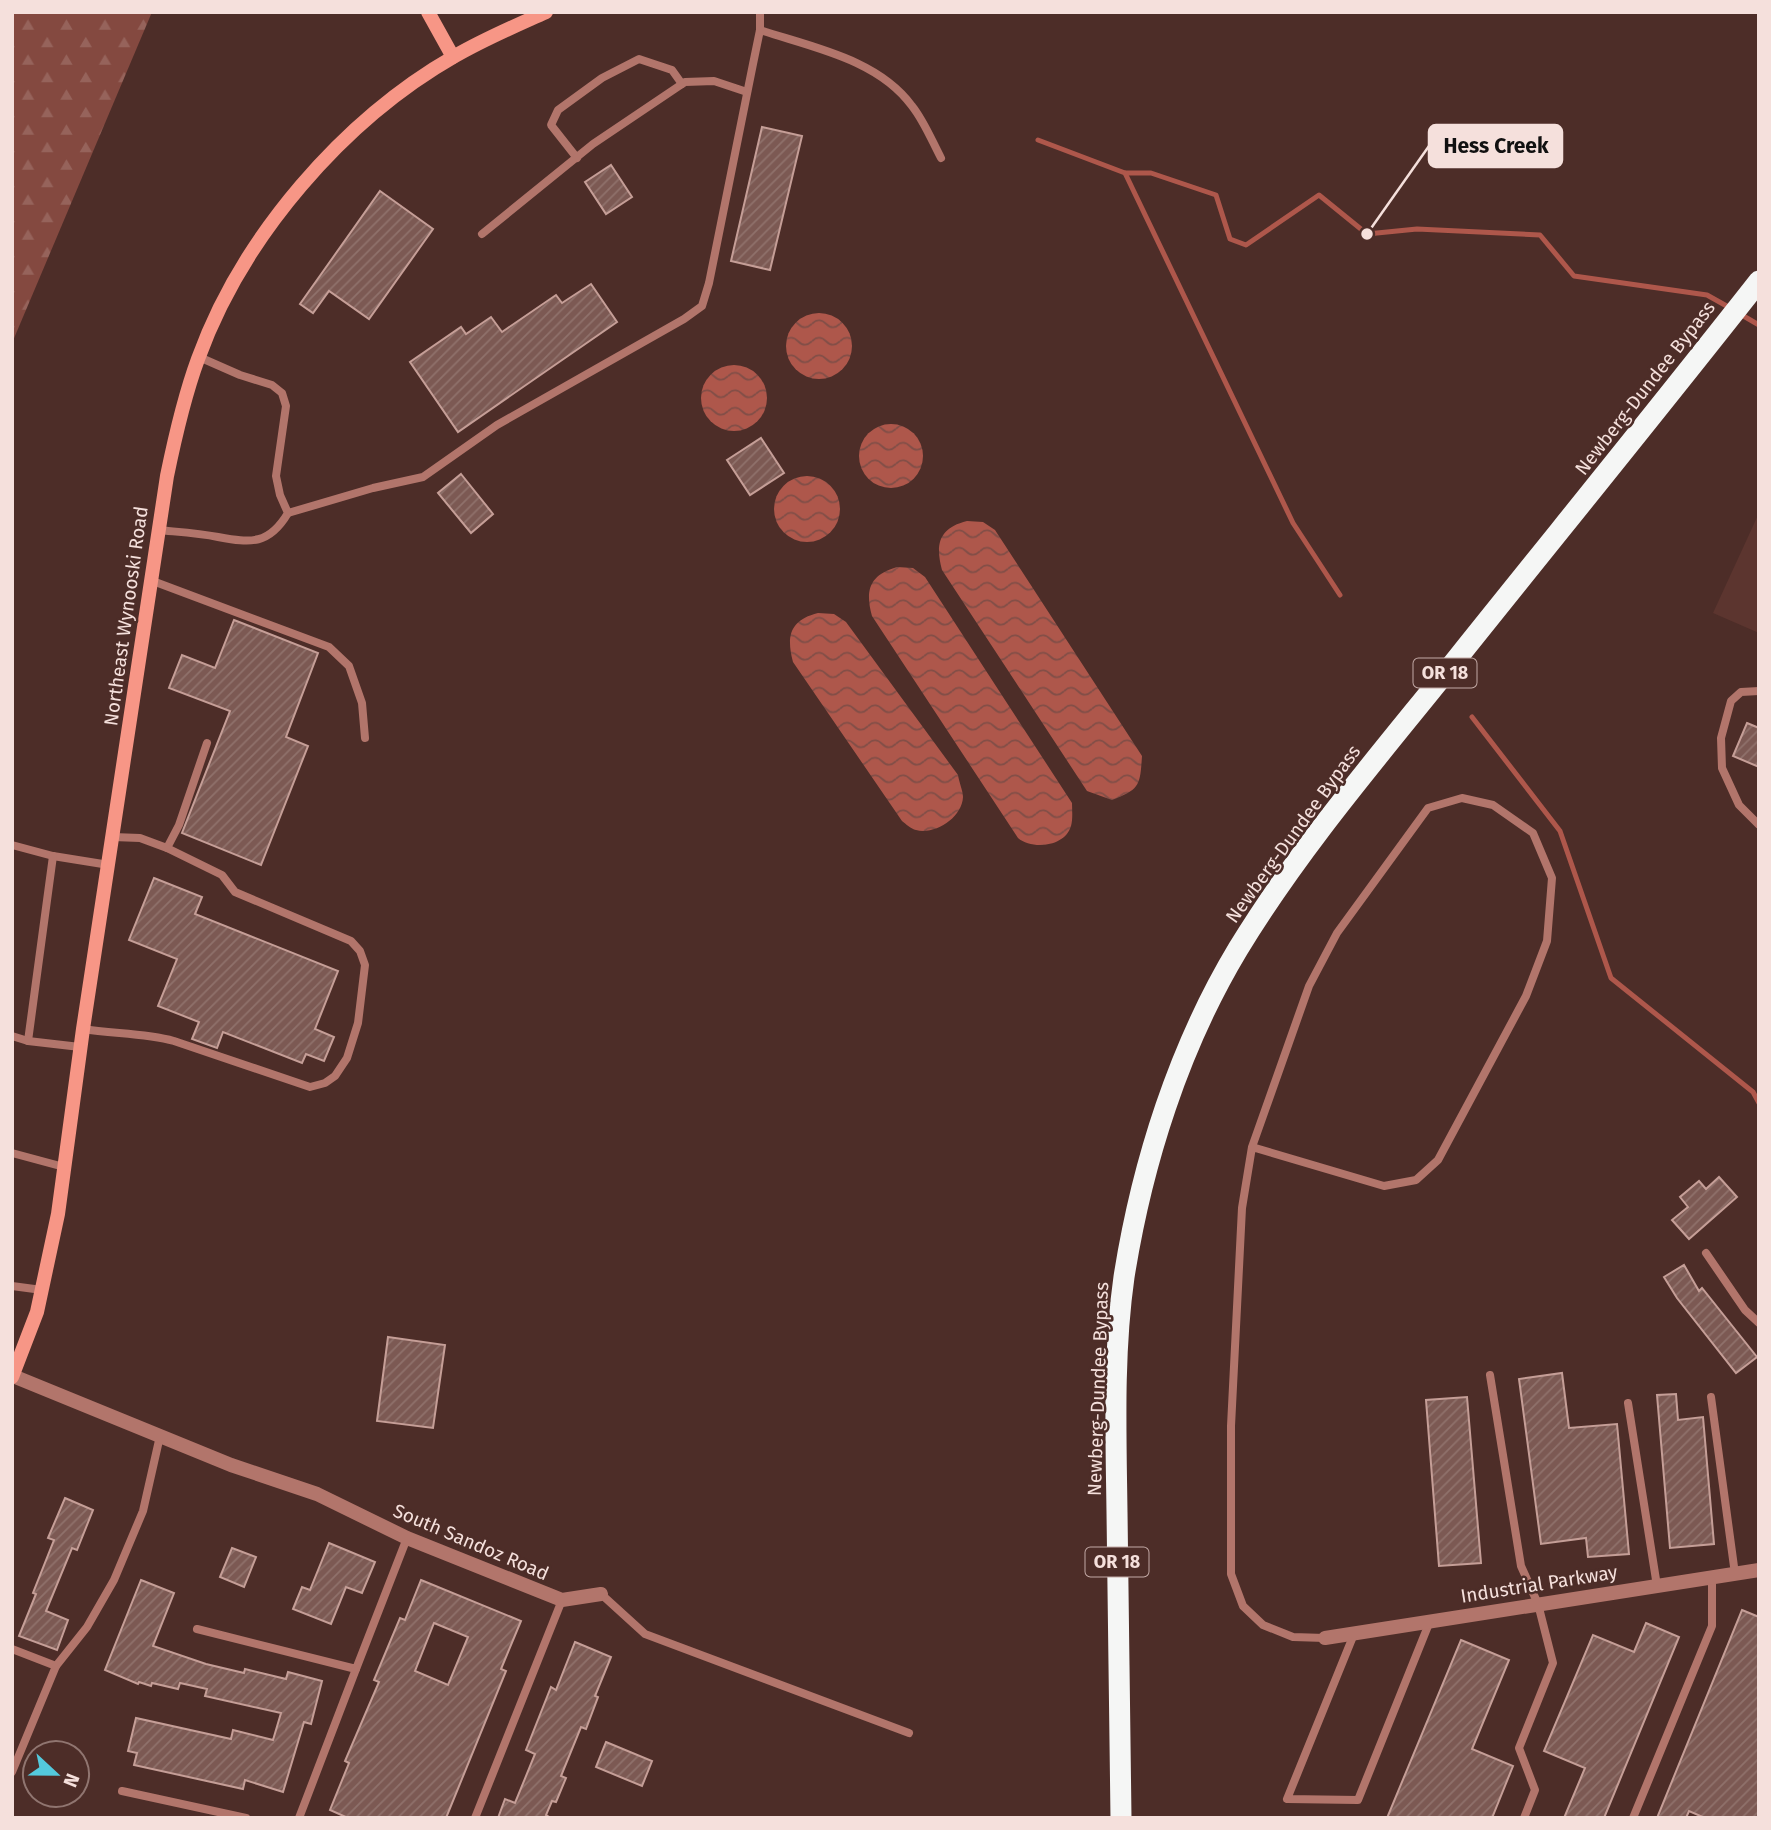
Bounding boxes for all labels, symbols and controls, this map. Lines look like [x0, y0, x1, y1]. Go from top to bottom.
callout: Hess Creek [1429, 125, 1562, 167]
text: Hess Creek [1443, 133, 1549, 159]
street label: Newberg-Dundee Bypass [1570, 296, 1720, 479]
street label: Northeast Wynooski Road [99, 505, 153, 727]
road number: OR 18 [1414, 658, 1476, 688]
street label: Newberg-Dundee Bypass [1221, 740, 1365, 927]
street label: Newberg-Dundee Bypass [1083, 1281, 1113, 1496]
street label: South Sandoz Road [390, 1499, 552, 1585]
road number: OR 18 [1086, 1548, 1148, 1576]
street label: Industrial Parkway [1459, 1560, 1620, 1608]
north arrow [21, 1739, 91, 1809]
text: N [58, 1770, 84, 1790]

